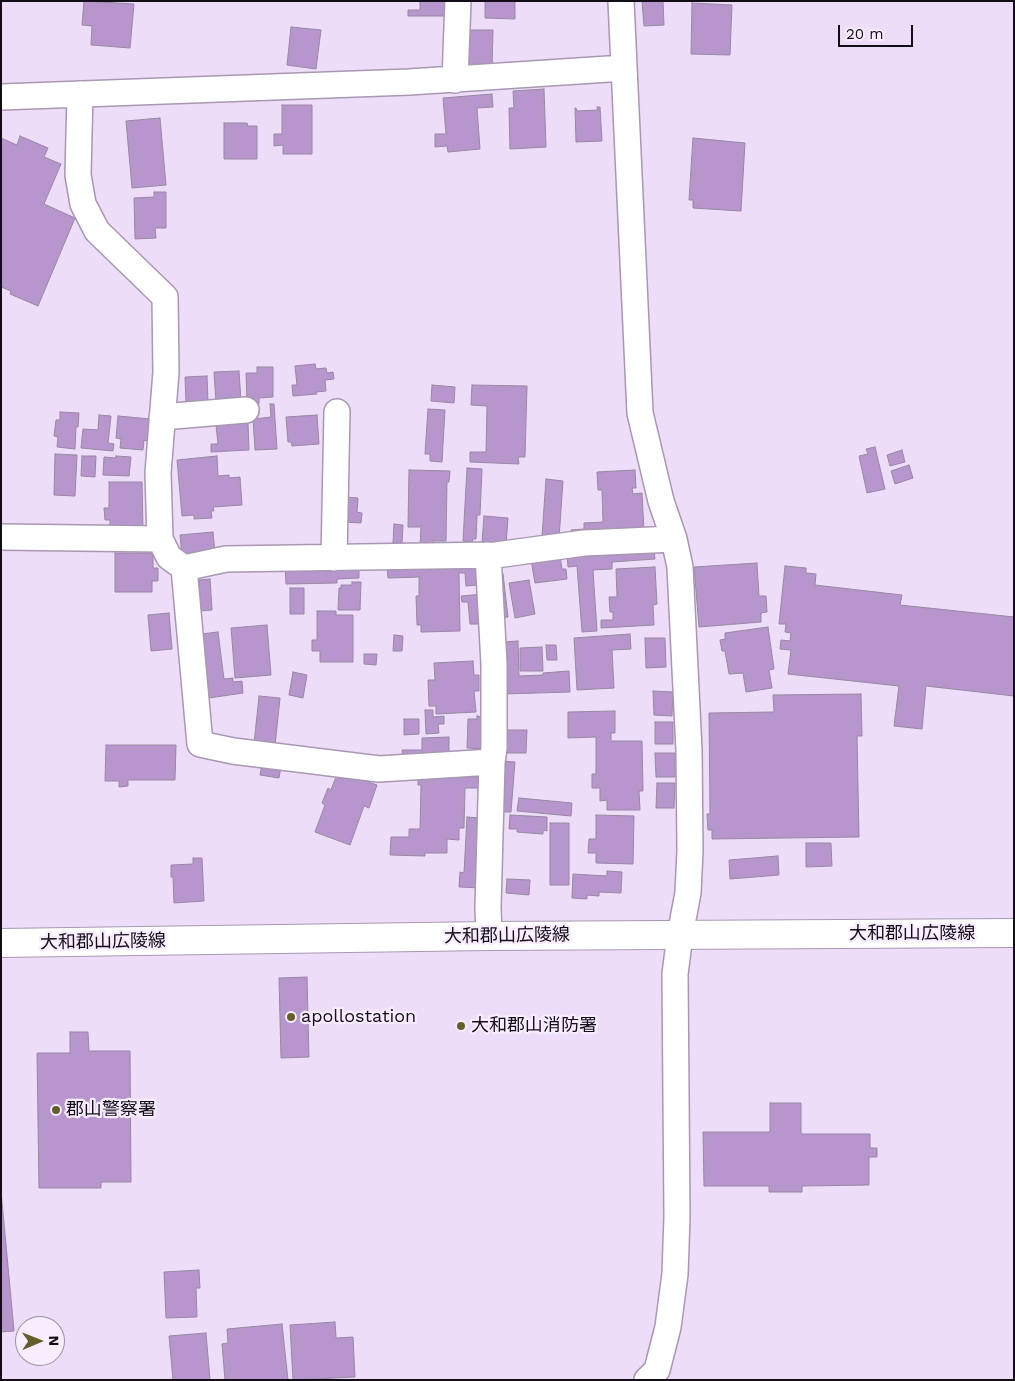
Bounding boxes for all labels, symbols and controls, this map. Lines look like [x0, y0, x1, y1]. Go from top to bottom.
scale bar [840, 15, 915, 47]
text: 20 m [846, 25, 884, 43]
street label: 大和郡山広陵線 [849, 923, 975, 945]
street label: 大和郡山広陵線 [444, 924, 570, 948]
street label: 大和郡山広陵線 [40, 930, 166, 954]
place label: apollostation [301, 1006, 416, 1028]
marker: apollostation [285, 1011, 297, 1023]
place label: 大和郡山消防署 [471, 1015, 597, 1037]
marker: 大和郡山消防署 [455, 1020, 467, 1032]
place label: 郡山警察署 [66, 1099, 156, 1121]
marker: 郡山警察署 [50, 1104, 62, 1116]
north arrow [15, 1316, 65, 1366]
text: N [46, 1335, 62, 1346]

